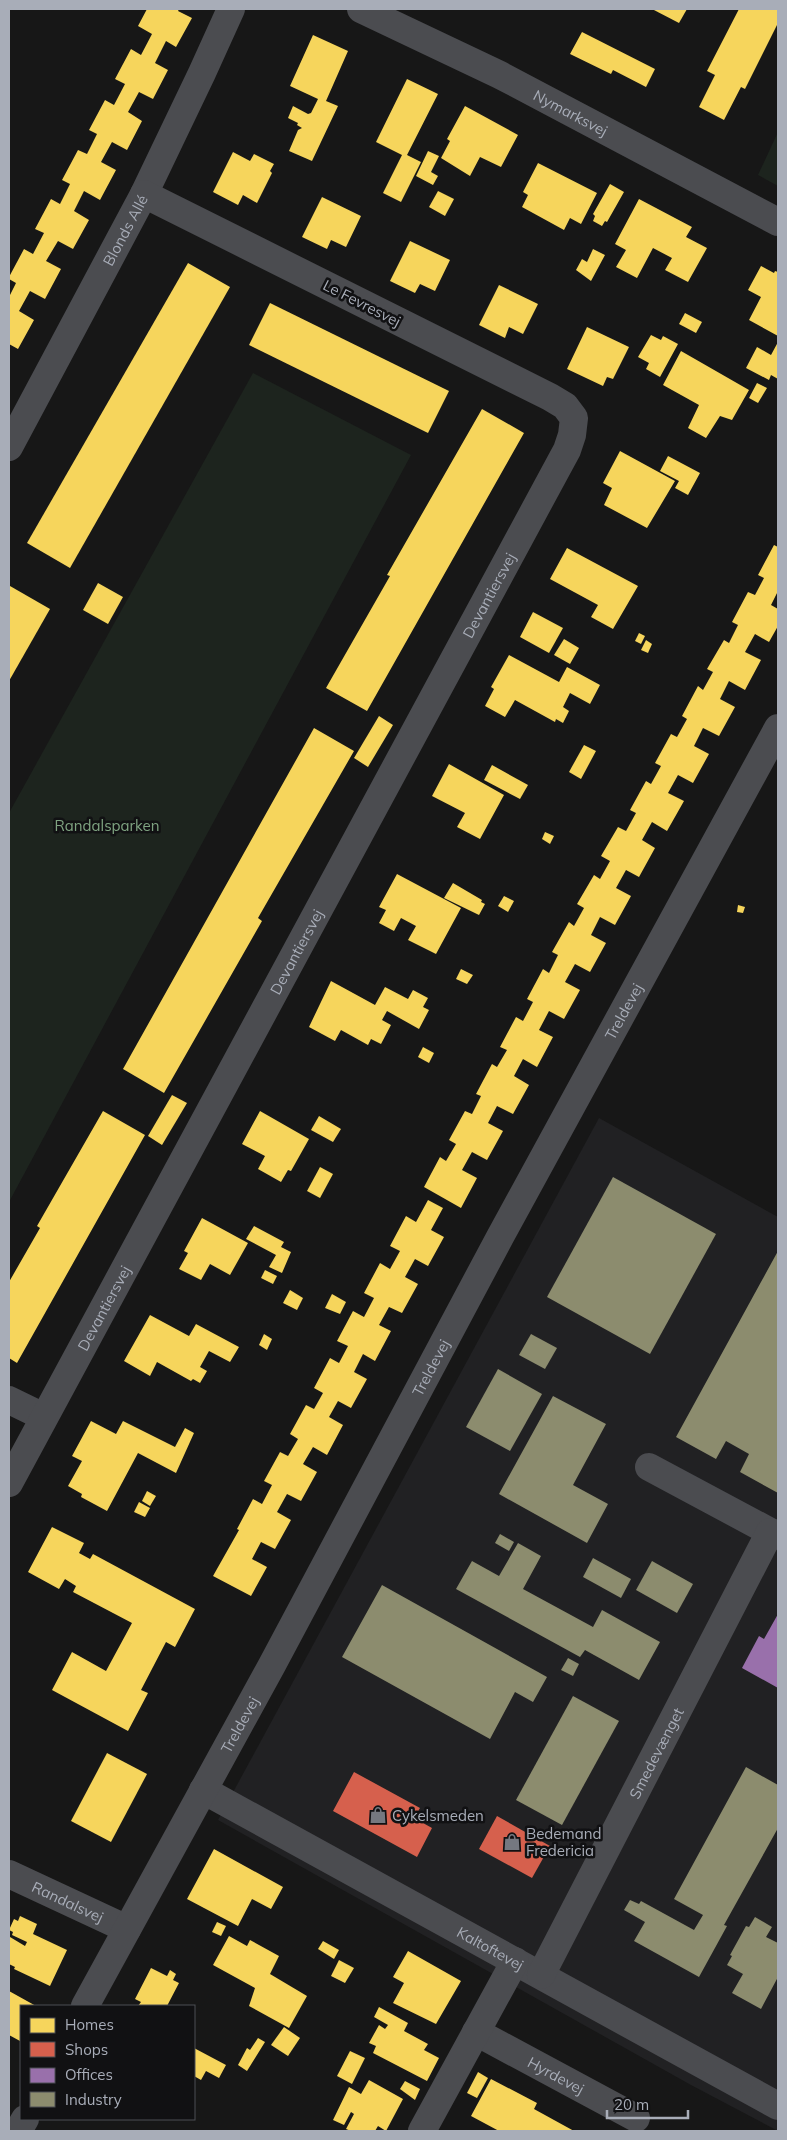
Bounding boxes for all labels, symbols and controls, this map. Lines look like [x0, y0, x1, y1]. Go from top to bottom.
street label: Nymarksvej [530, 85, 611, 140]
street label: Blonds Allé [98, 191, 152, 269]
street label: Le Fevresvej [320, 275, 404, 331]
street label: Devantiersvej [458, 549, 519, 641]
park label: Randalsparken [54, 816, 160, 835]
street label: Devantiersvej [265, 906, 327, 998]
street label: Treldevej [600, 980, 646, 1043]
street label: Devantiersvej [73, 1262, 134, 1354]
street label: Treldevej [408, 1336, 453, 1399]
street label: Treldevej [216, 1693, 263, 1756]
street label: Smedevænget [624, 1704, 687, 1802]
shop icon: Cykelsmeden [368, 1805, 388, 1825]
place label: Cykelsmeden [392, 1806, 484, 1825]
place label: Bedemand Fredericia [526, 1824, 601, 1860]
shop icon: Bedemand Fredericia [502, 1832, 522, 1852]
street label: Randalsvej [29, 1877, 107, 1926]
street label: Kaltoftevej [454, 1922, 527, 1974]
legend [20, 2005, 195, 2120]
text: Homes [65, 2015, 114, 2034]
text: Shops [65, 2040, 108, 2059]
street label: Hyrdevej [525, 2052, 588, 2098]
text: Offices [65, 2065, 113, 2084]
scale bar [607, 2088, 688, 2120]
text: Industry [65, 2090, 122, 2109]
text: 20 m [614, 2095, 649, 2114]

